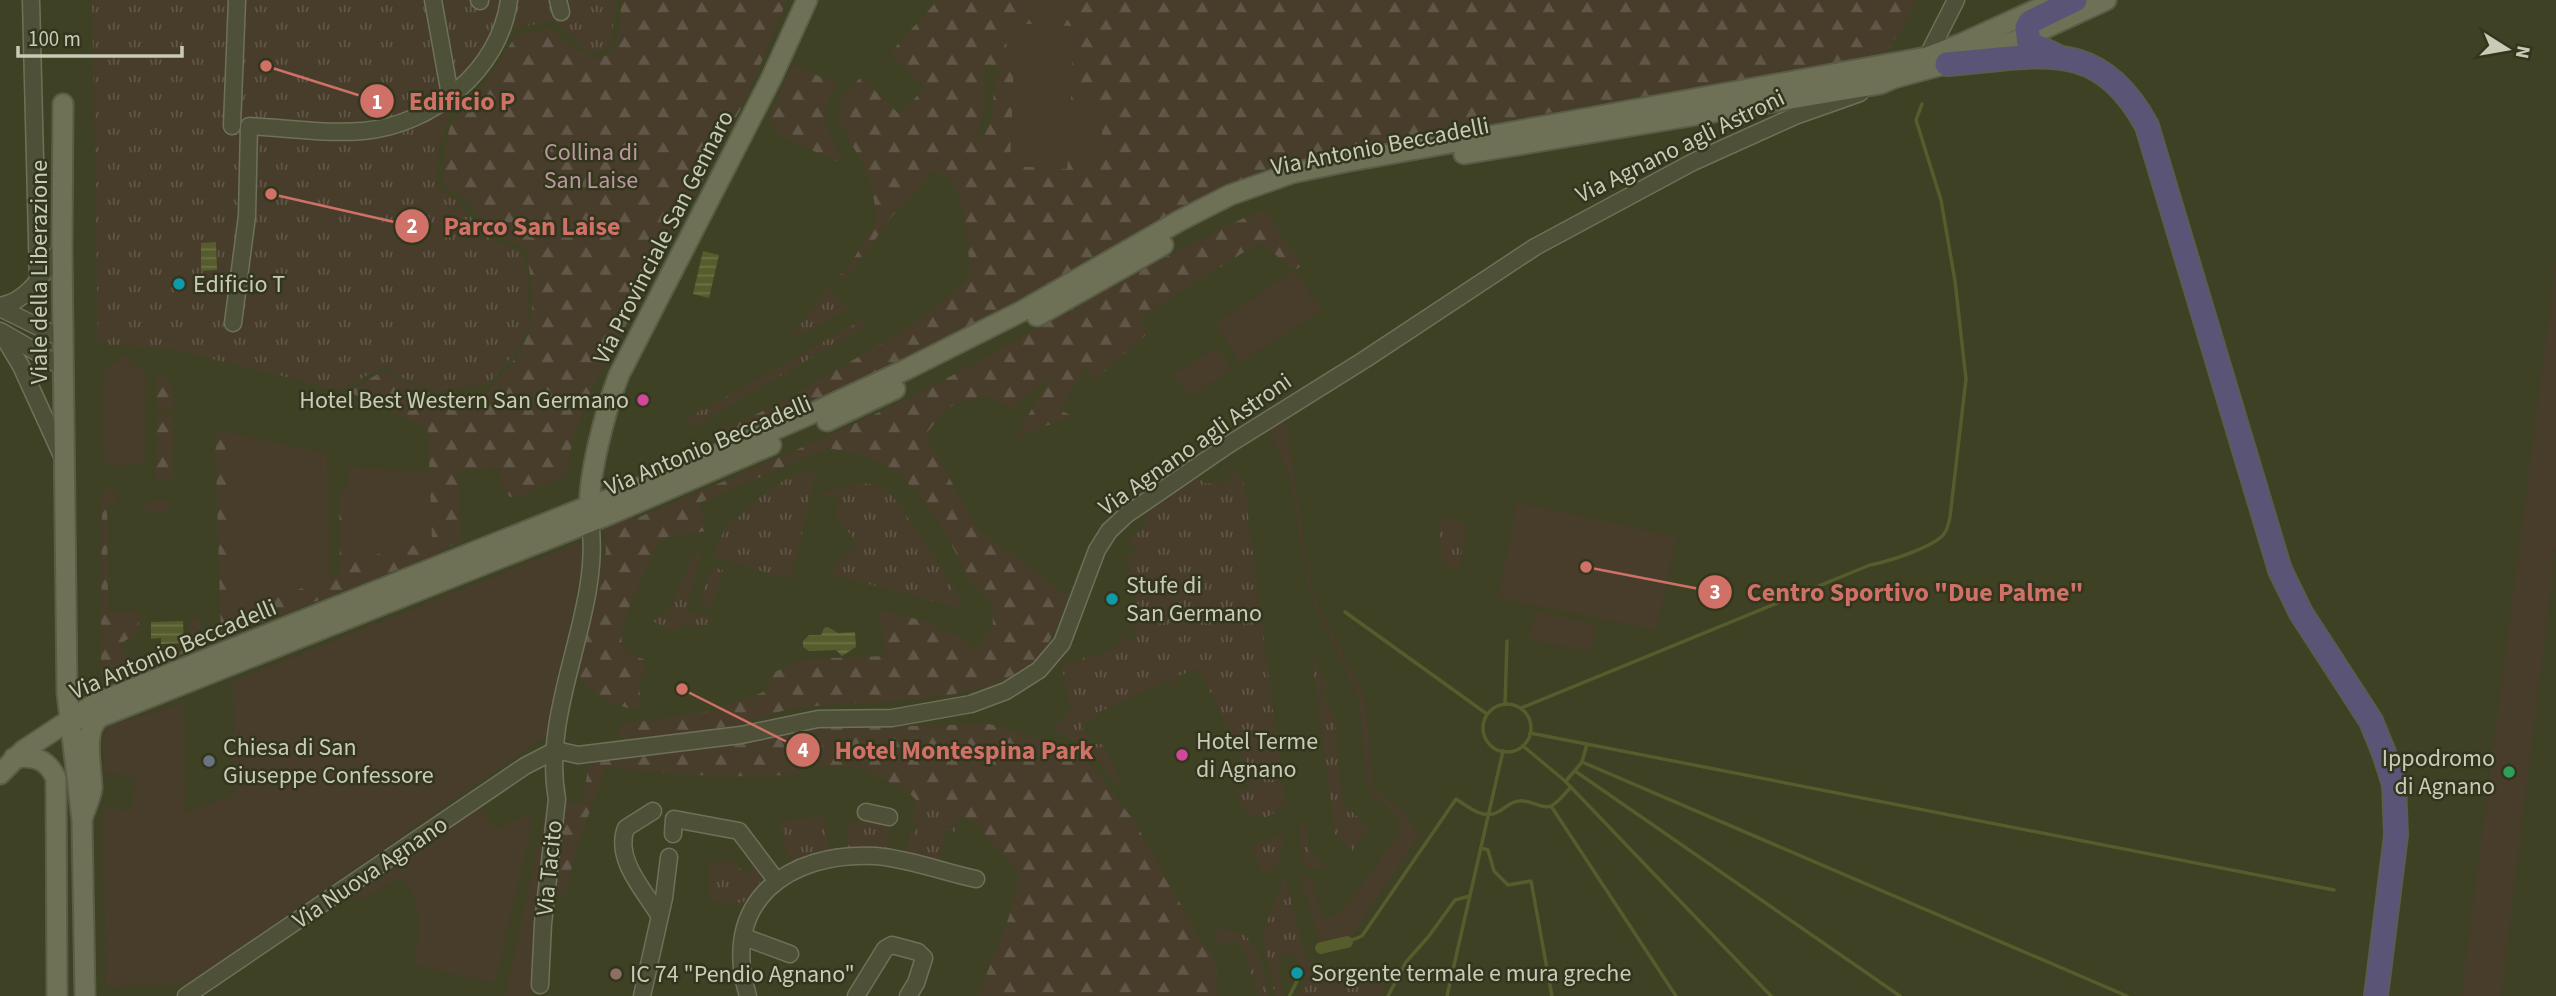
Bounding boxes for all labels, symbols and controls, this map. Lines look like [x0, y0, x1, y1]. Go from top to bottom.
scale bar [18, 14, 182, 58]
north arrow [2472, 14, 2542, 84]
text: 100 m [28, 24, 81, 54]
text: N [2508, 43, 2537, 61]
callout: Edificio P [359, 78, 529, 125]
street label: Via Agnano agli Astroni [1570, 81, 1791, 212]
text: Edificio P [409, 83, 515, 120]
text: 1 [371, 87, 383, 117]
street label: Via Provinciale San Gennaro [584, 104, 743, 370]
street label: Via Antonio Beccadelli [1268, 108, 1492, 185]
park label: Collina di San Laise [544, 135, 638, 198]
street label: Viale della Liberazione [22, 160, 57, 384]
callout: Parco San Laise [394, 202, 634, 249]
text: Parco San Laise [443, 208, 621, 245]
text: 2 [406, 211, 418, 241]
place label: Edificio T [193, 267, 285, 302]
marker: Edificio T [171, 276, 187, 292]
street label: Via Agnano agli Astroni [1092, 364, 1299, 524]
place label: Hotel Best Western San Germano [299, 383, 629, 418]
street label: Via Antonio Beccadelli [599, 386, 817, 505]
marker: Hotel Best Western San Germano [635, 392, 651, 408]
place label: Stufe di San Germano [1126, 568, 1262, 631]
callout: Centro Sportivo "Due Palme" [1697, 568, 2097, 615]
text: Centro Sportivo "Due Palme" [1747, 574, 2083, 611]
text: 3 [1709, 577, 1721, 607]
street label: Via Antonio Beccadelli [64, 590, 282, 709]
marker: Stufe di San Germano [1104, 591, 1120, 607]
place label: Hotel Terme di Agnano [1196, 724, 1318, 787]
callout: Hotel Montespina Park [785, 726, 1108, 773]
place label: Chiesa di San Giuseppe Confessore [223, 730, 434, 793]
text: Hotel Montespina Park [834, 732, 1094, 769]
text: 4 [797, 735, 809, 765]
place label: Ippodromo di Agnano [2382, 741, 2495, 804]
marker: Hotel Terme di Agnano [1174, 747, 1190, 763]
marker: Chiesa di San Giuseppe Confessore [201, 753, 217, 769]
marker: Ippodromo di Agnano [2501, 764, 2517, 780]
street label: Via Nuova Agnano [286, 807, 455, 937]
street label: Via Tacito [527, 818, 572, 918]
place label: Sorgente termale e mura greche [1311, 956, 1631, 991]
place label: IC 74 "Pendio Agnano" [630, 957, 855, 992]
marker: Sorgente termale e mura greche [1289, 965, 1305, 981]
marker: IC 74 "Pendio Agnano" [608, 966, 624, 982]

